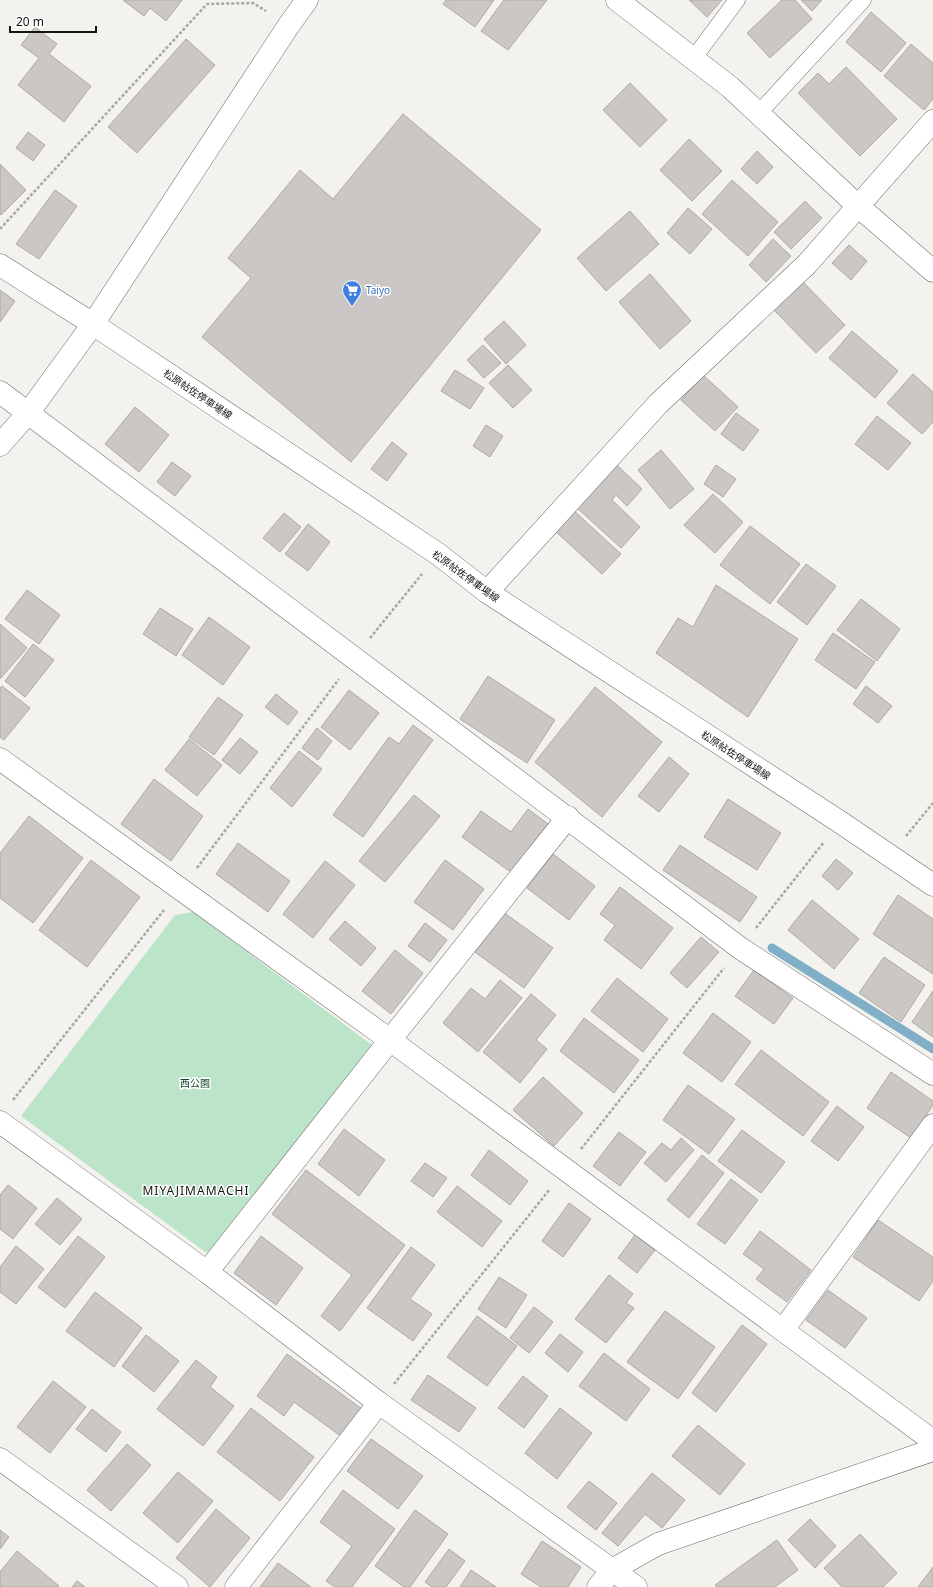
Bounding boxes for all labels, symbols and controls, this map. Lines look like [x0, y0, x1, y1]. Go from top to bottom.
scale bar [10, 8, 96, 34]
text: 20 m [16, 13, 44, 30]
supermarket icon: Taiyo [341, 279, 363, 307]
place label: Taiyo [366, 283, 390, 297]
street label: 松原帖佐停車場線 [161, 366, 235, 422]
street label: 松原帖佐停車場線 [430, 547, 502, 605]
street label: 松原帖佐停車場線 [699, 727, 773, 783]
park label: 西公園 [180, 1076, 210, 1090]
district label: MIYAJIMAMACHI [142, 1182, 250, 1199]

